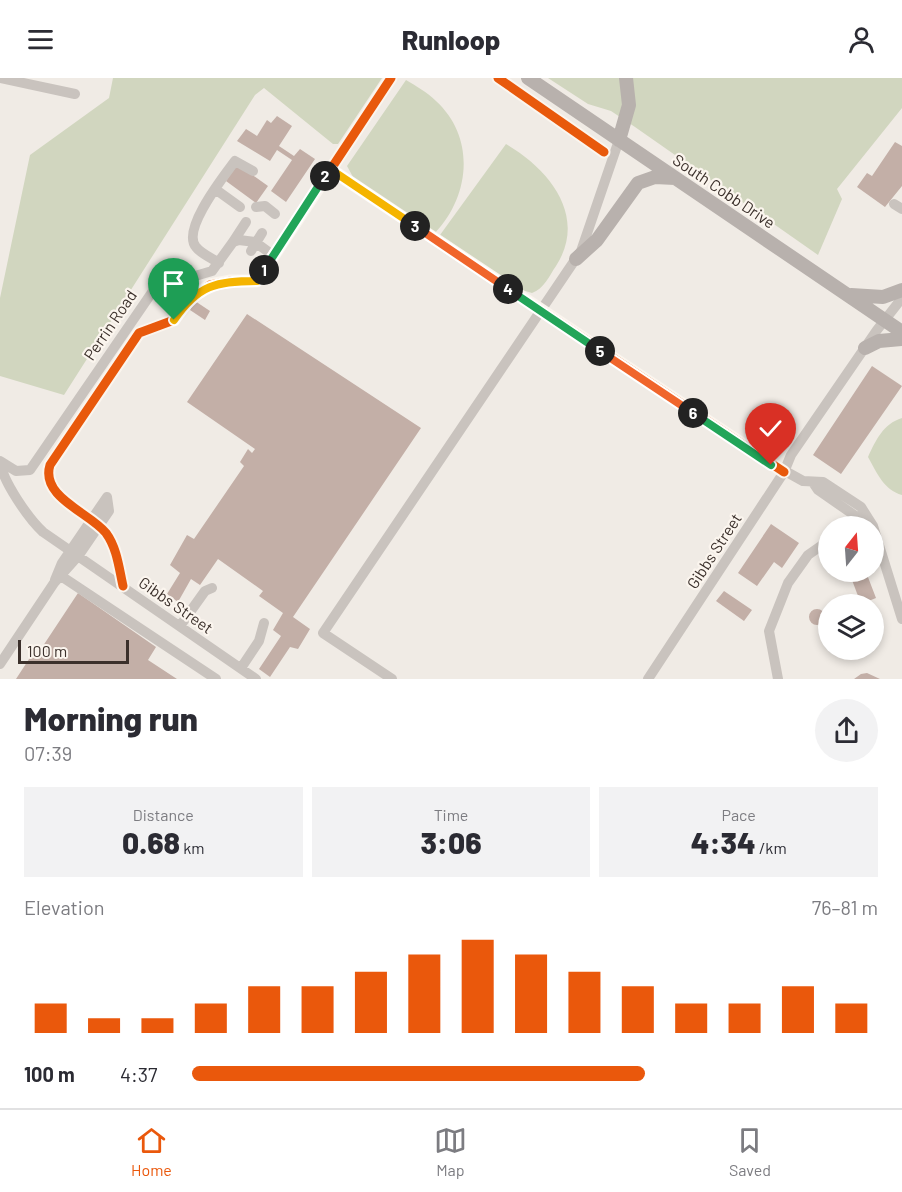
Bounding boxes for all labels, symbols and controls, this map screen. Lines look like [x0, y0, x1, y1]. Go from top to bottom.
icon: menu [24, 23, 57, 56]
text: Runloop [402, 23, 500, 55]
icon: person [845, 23, 878, 56]
street label: South Cobb Drive [670, 149, 779, 232]
pin: 2 [310, 161, 340, 191]
text: 2 [321, 166, 329, 185]
pin: 3 [400, 211, 430, 241]
text: 3 [411, 216, 419, 235]
pin: 1 [249, 255, 279, 285]
pin [148, 258, 199, 320]
text: 1 [261, 260, 267, 279]
icon: arrive [157, 267, 190, 300]
pin: 4 [493, 274, 523, 304]
text: 4 [503, 279, 513, 298]
street label: Perrin Road [79, 286, 140, 363]
pin: 5 [585, 336, 615, 366]
text: 5 [596, 341, 604, 360]
pin: 6 [678, 398, 708, 428]
text: 6 [689, 403, 697, 422]
pin [745, 403, 796, 465]
icon: check [754, 412, 787, 445]
street label: Gibbs Street [682, 510, 745, 592]
north arrow [818, 516, 884, 582]
map controls [818, 516, 884, 660]
street label: Gibbs Street [136, 572, 217, 637]
button: layers [818, 594, 884, 660]
scale bar [18, 637, 129, 664]
text: 100 m [27, 641, 67, 660]
text: Morning run [24, 698, 198, 738]
button: share [815, 699, 878, 762]
text: 07:39 [24, 741, 72, 765]
text: Distance [133, 805, 194, 824]
text: Time [434, 805, 468, 824]
text: Pace [721, 805, 756, 824]
text: 0.68 [122, 824, 180, 860]
text: 3:06 [420, 824, 482, 860]
text: 4:34 [691, 824, 756, 860]
text: km [180, 838, 205, 857]
text: /km [756, 838, 787, 857]
text: Elevation [24, 895, 105, 919]
text: 76–81 m [812, 895, 878, 919]
text: 100 m [24, 1062, 75, 1086]
text: 4:37 [120, 1062, 158, 1086]
tab: Home [131, 1124, 172, 1179]
tab: Map [434, 1124, 467, 1179]
tab: Saved [729, 1124, 771, 1179]

